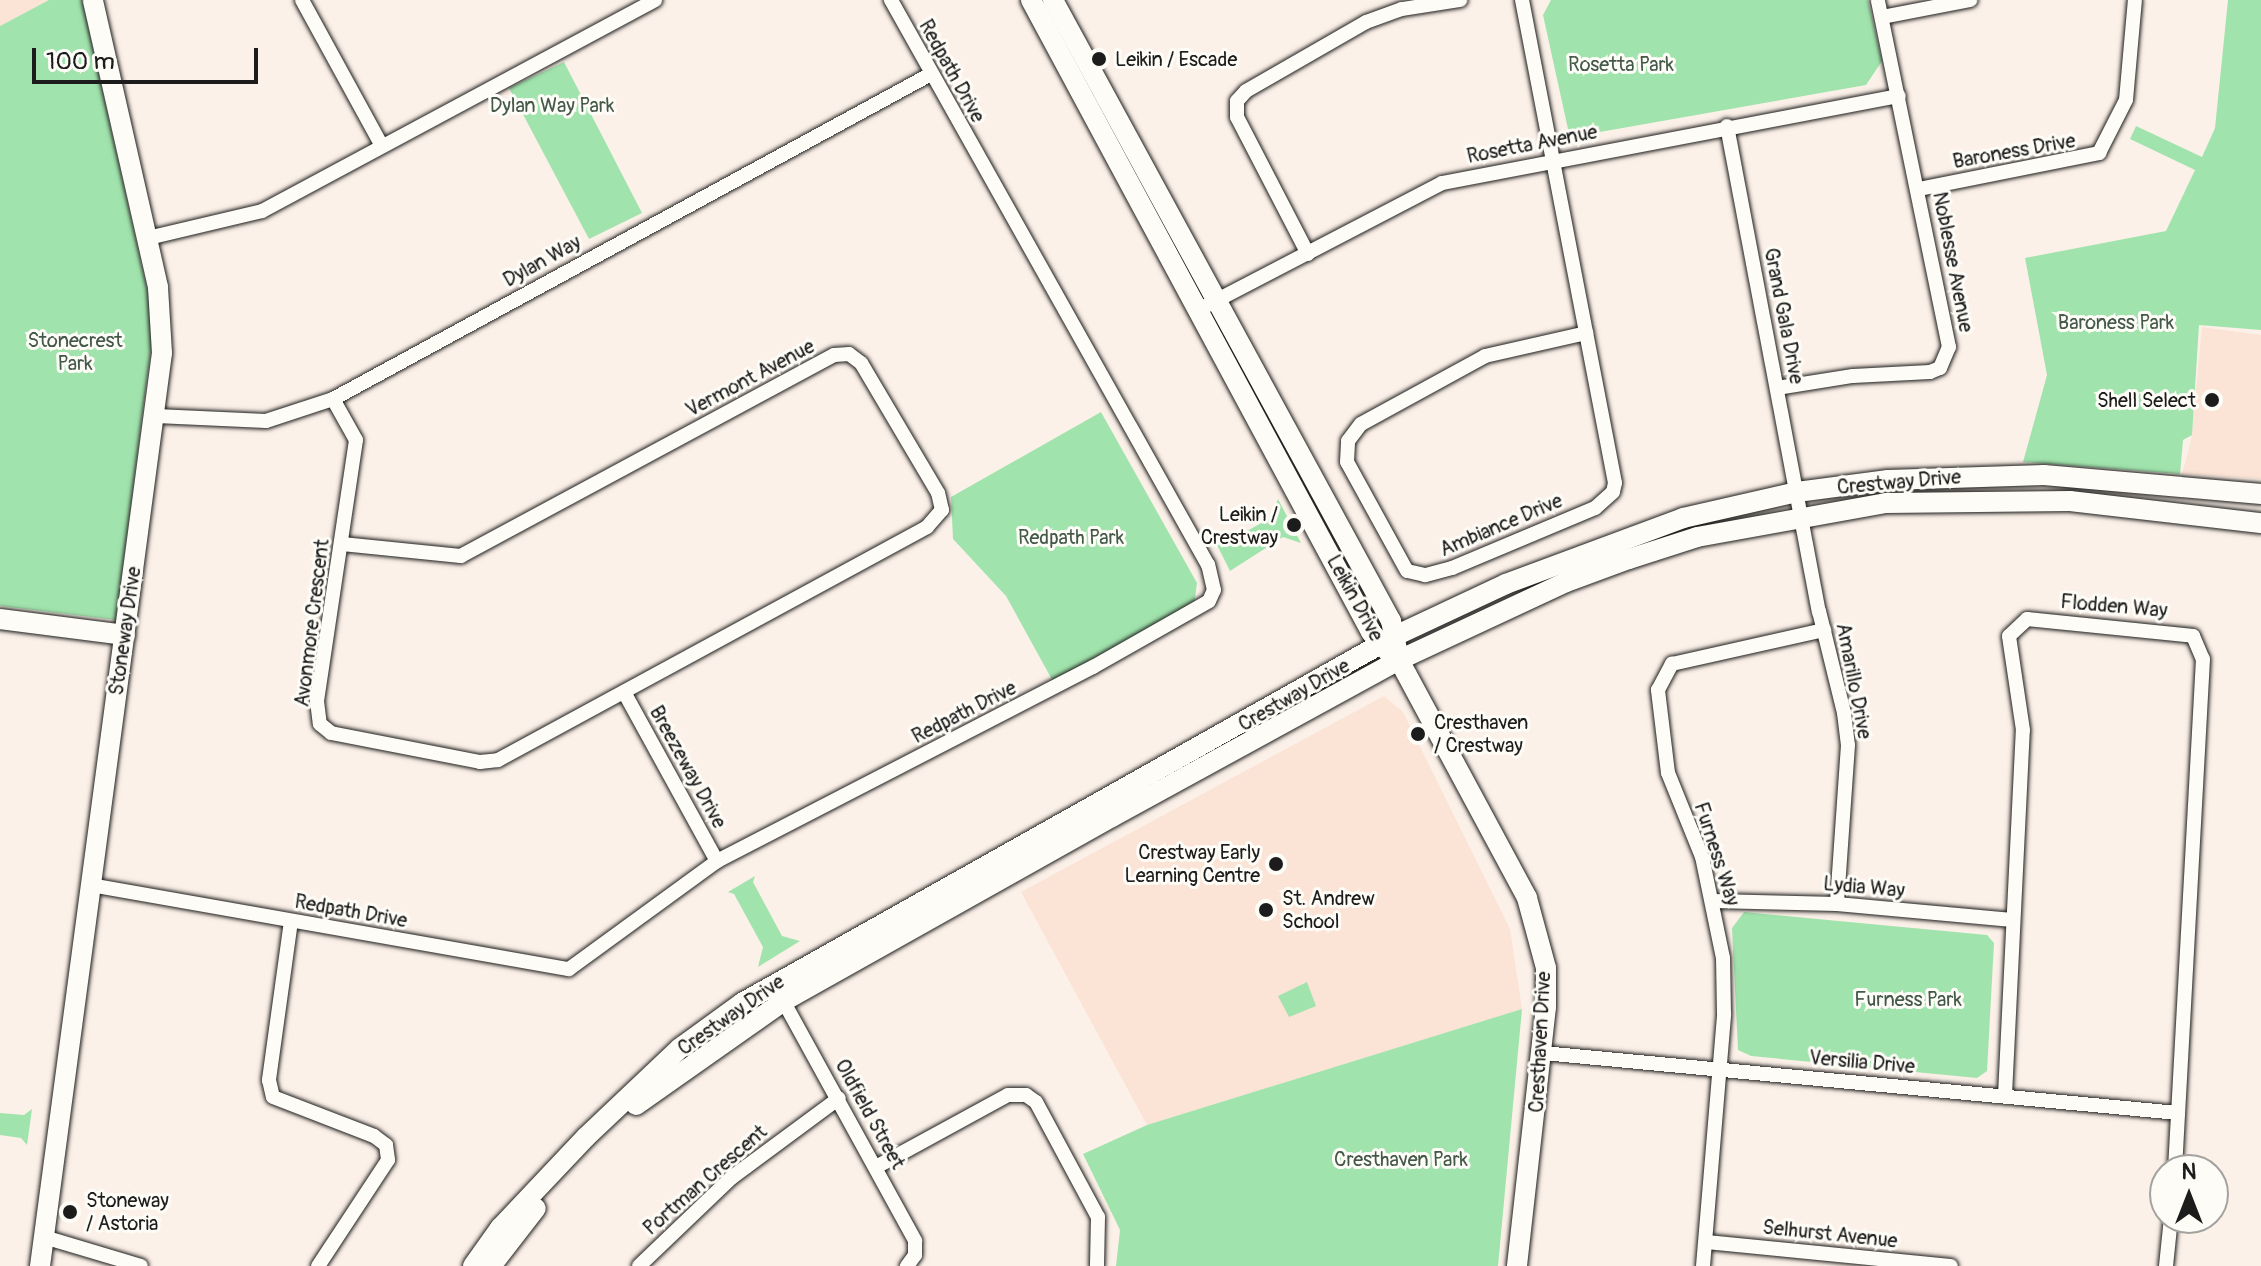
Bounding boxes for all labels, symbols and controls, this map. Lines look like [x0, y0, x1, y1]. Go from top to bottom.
street label: Redpath Drive [914, 15, 990, 127]
scale bar [36, 32, 262, 82]
text: 100 m [46, 47, 115, 76]
place label: Leikin / Escade [1115, 47, 1237, 71]
marker: Leikin / Escade [1090, 50, 1108, 68]
park label: Rosetta Park [1568, 52, 1674, 76]
park label: Dylan Way Park [490, 93, 614, 117]
street label: Rosetta Avenue [1465, 120, 1599, 168]
street label: Baroness Drive [1951, 128, 2077, 174]
street label: Noblesse Avenue [1928, 190, 1978, 334]
street label: Dylan Way [499, 230, 585, 292]
street label: Grand Gala Drive [1759, 246, 1809, 386]
park label: Baroness Park [2058, 310, 2174, 334]
park label: Stonecrest Park [27, 329, 123, 376]
street label: Vermont Avenue [682, 334, 818, 422]
place label: Shell Select [2097, 388, 2196, 412]
marker: Shell Select [2203, 391, 2221, 409]
street label: Crestway Drive [1836, 465, 1962, 499]
street label: Ambiance Drive [1436, 488, 1566, 562]
place label: Leikin / Crestway [1201, 502, 1278, 549]
marker: Leikin / Crestway [1285, 516, 1303, 534]
park label: Redpath Park [1018, 525, 1124, 549]
street label: Avonmore Crescent [290, 538, 334, 708]
street label: Leikin Drive [1322, 551, 1388, 645]
street label: Stoneway Drive [104, 565, 146, 697]
street label: Flodden Way [2059, 589, 2169, 623]
street label: Amarillo Drive [1831, 621, 1877, 741]
street label: Crestway Drive [1234, 654, 1354, 736]
street label: Redpath Drive [908, 675, 1020, 749]
street label: Breezeway Drive [644, 702, 732, 832]
place label: Cresthaven / Crestway [1434, 710, 1528, 757]
marker: Cresthaven / Crestway [1409, 725, 1427, 743]
street label: Furness Way [1689, 799, 1745, 909]
place label: Crestway Early Learning Centre [1124, 840, 1260, 887]
marker: Crestway Early Learning Centre [1267, 855, 1285, 873]
street label: Lydia Way [1822, 871, 1906, 903]
place label: St. Andrew School [1282, 886, 1375, 933]
street label: Redpath Drive [293, 889, 409, 933]
marker: St. Andrew School [1257, 901, 1275, 919]
street label: Crestway Drive [673, 970, 789, 1060]
street label: Cresthaven Drive [1524, 971, 1556, 1113]
park label: Furness Park [1854, 987, 1962, 1011]
street label: Versilia Drive [1808, 1045, 1916, 1079]
street label: Oldfield Street [830, 1055, 910, 1173]
street label: Portman Crescent [638, 1120, 772, 1240]
park label: Cresthaven Park [1334, 1147, 1468, 1171]
north arrow [2149, 1154, 2229, 1234]
text: N [2182, 1158, 2196, 1186]
place label: Stoneway / Astoria [86, 1188, 169, 1235]
marker: Stoneway / Astoria [61, 1203, 79, 1221]
street label: Selhurst Avenue [1761, 1215, 1899, 1253]

